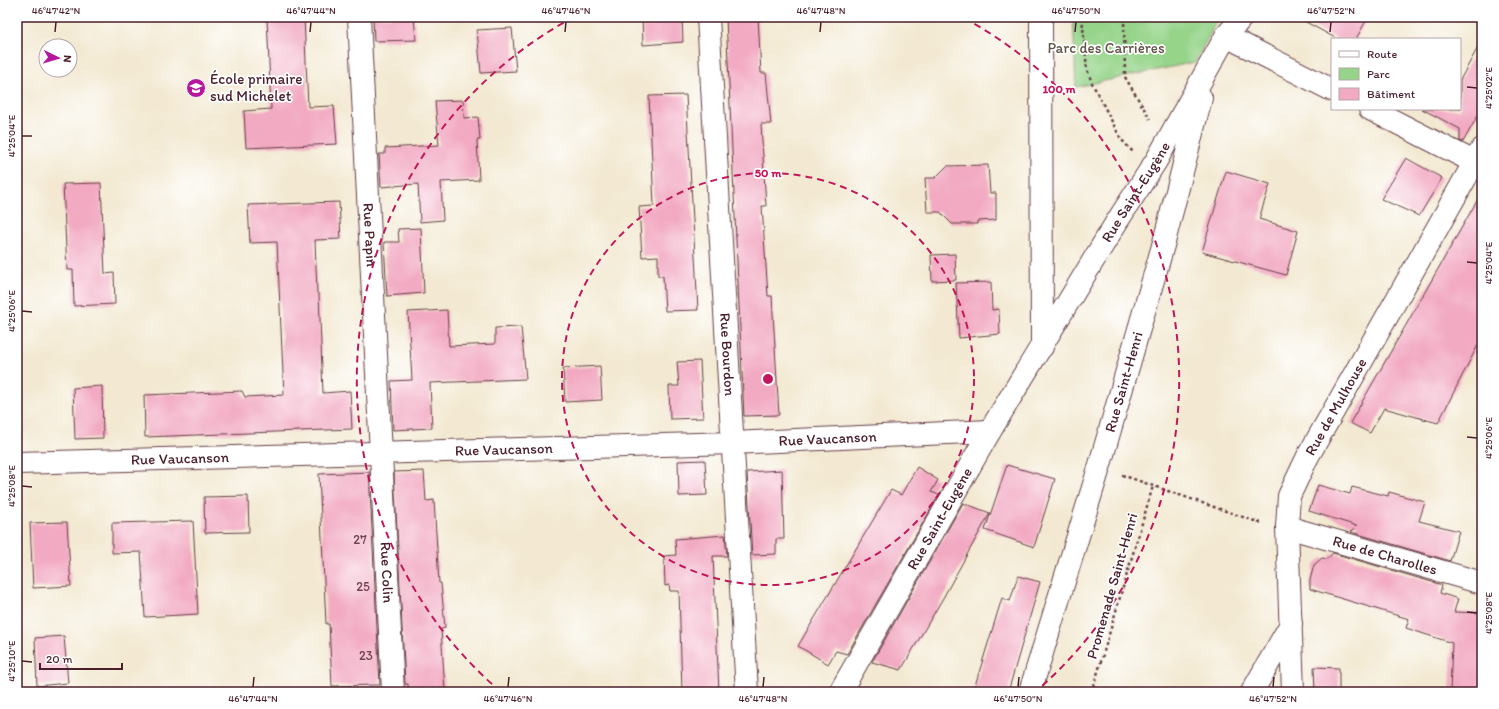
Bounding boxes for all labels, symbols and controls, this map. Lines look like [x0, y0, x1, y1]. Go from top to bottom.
text: 46°47'42"N [32, 4, 81, 17]
text: 46°47'44"N [286, 4, 336, 17]
text: 46°47'46"N [542, 4, 591, 17]
text: 46°47'48"N [797, 4, 846, 17]
text: 46°47'50"N [1052, 4, 1101, 17]
text: 46°47'52"N [1307, 4, 1355, 17]
north arrow [38, 38, 78, 78]
legend [1331, 38, 1461, 110]
park label: Parc des Carrières [1047, 39, 1165, 57]
text: Route [1367, 47, 1397, 61]
text: N [61, 55, 74, 63]
text: Parc [1367, 67, 1390, 81]
text: 4°25'02"E [1482, 67, 1495, 109]
place label: École primaire sud Michelet [210, 70, 302, 105]
school or university icon: École primaire sud Michelet [185, 77, 207, 99]
text: 100 m [1042, 82, 1076, 96]
text: Bâtiment [1367, 87, 1416, 101]
text: 4°25'04"E [5, 114, 18, 157]
street label: Rue Saint-Eugène [1098, 139, 1174, 245]
text: 50 m [755, 166, 782, 180]
street label: Rue Papin [359, 202, 381, 267]
text: 4°25'04"E [1482, 241, 1495, 284]
text: 4°25'06"E [5, 290, 18, 332]
street label: Rue Bourdon [716, 312, 739, 397]
street label: Rue Saint-Henri [1101, 329, 1147, 434]
street label: Rue de Mulhouse [1301, 355, 1371, 459]
centre of rings [761, 372, 775, 386]
text: 4°25'06"E [1482, 417, 1495, 459]
street label: Rue Vaucanson [778, 427, 878, 450]
street label: Rue Vaucanson [455, 439, 554, 460]
street label: Rue Vaucanson [131, 448, 230, 469]
text: 4°25'08"E [5, 464, 18, 507]
street label: Rue Saint-Eugène [903, 464, 976, 573]
street label: Promenade Saint-Henri [1083, 511, 1141, 661]
house number: 27 [353, 532, 367, 547]
street label: Rue de Charolles [1331, 532, 1440, 579]
street label: Rue Colin [376, 541, 398, 603]
house number: 25 [356, 579, 370, 594]
text: 4°25'08"E [1482, 591, 1495, 634]
text: 4°25'10"E [5, 640, 18, 682]
scale bar [40, 645, 122, 671]
house number: 23 [359, 648, 373, 663]
text: 20 m [46, 652, 73, 666]
text: 46°47'44"N [228, 692, 278, 705]
text: 46°47'46"N [484, 692, 533, 705]
text: 46°47'48"N [739, 692, 788, 705]
text: 46°47'50"N [994, 692, 1043, 705]
text: 46°47'52"N [1249, 692, 1297, 705]

